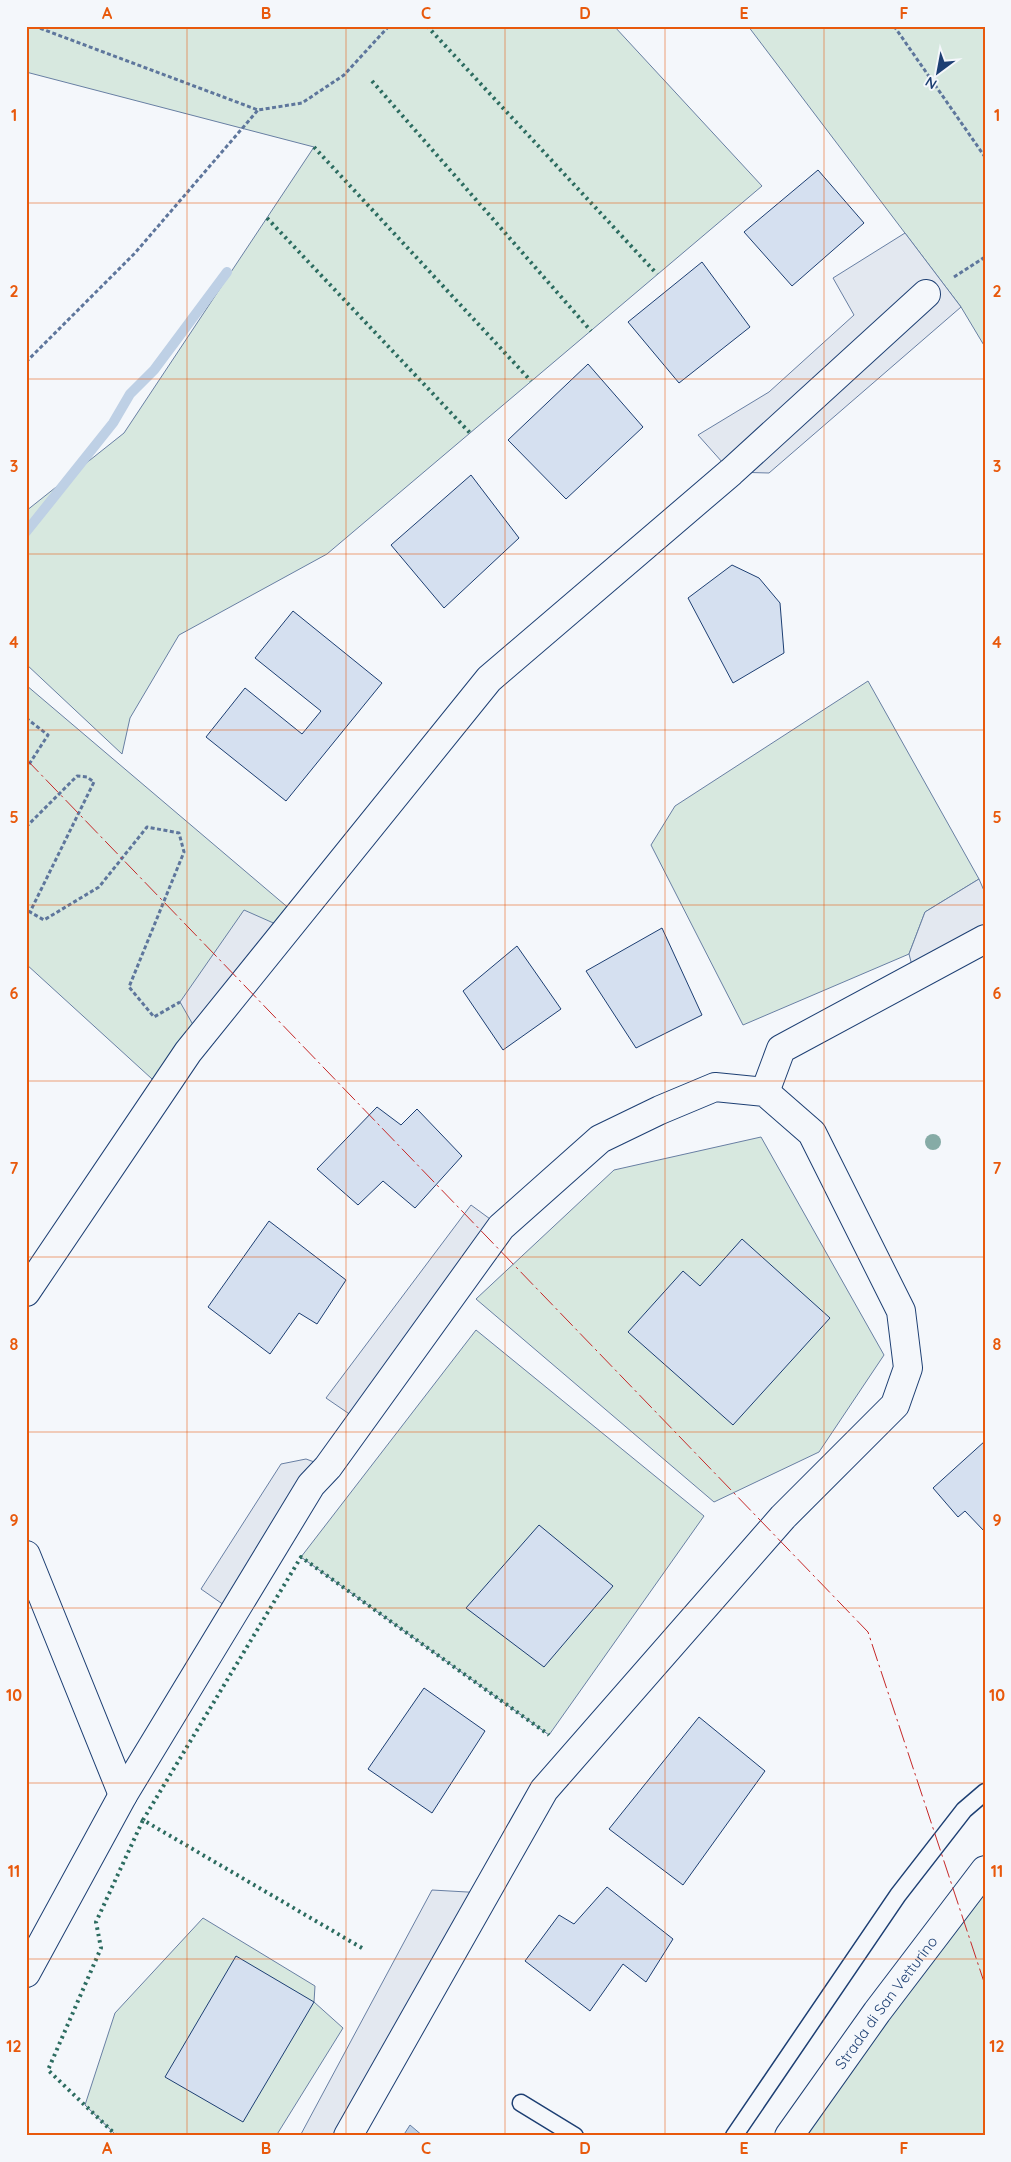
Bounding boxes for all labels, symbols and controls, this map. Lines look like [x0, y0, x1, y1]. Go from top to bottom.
text: A [102, 3, 113, 23]
text: B [261, 3, 271, 23]
text: C [421, 3, 431, 23]
text: D [579, 3, 591, 23]
text: E [739, 3, 749, 23]
text: F [900, 3, 909, 23]
north arrow [914, 48, 964, 98]
text: N [922, 73, 940, 93]
text: 1 [11, 105, 17, 125]
text: 1 [994, 105, 1000, 125]
text: 2 [9, 281, 19, 301]
text: 2 [992, 281, 1002, 301]
text: 3 [10, 456, 18, 476]
text: 3 [993, 456, 1001, 476]
text: 4 [9, 632, 19, 652]
text: 4 [992, 632, 1002, 652]
text: 5 [9, 807, 19, 827]
text: 5 [992, 807, 1002, 827]
text: 6 [10, 983, 19, 1003]
text: 6 [993, 983, 1002, 1003]
text: 7 [10, 1158, 19, 1178]
text: 7 [993, 1158, 1002, 1178]
text: 8 [10, 1334, 19, 1354]
text: 8 [993, 1334, 1002, 1354]
text: 9 [9, 1510, 19, 1530]
text: 9 [992, 1510, 1002, 1530]
text: 10 [6, 1685, 22, 1705]
text: 10 [989, 1685, 1005, 1705]
text: 11 [8, 1861, 20, 1881]
text: 11 [991, 1861, 1003, 1881]
street label: Strada di San Vetturino [830, 1932, 941, 2073]
text: 12 [6, 2036, 22, 2056]
text: 12 [989, 2036, 1005, 2056]
text: A [102, 2138, 113, 2158]
text: B [261, 2138, 271, 2158]
text: C [421, 2138, 431, 2158]
text: D [579, 2138, 591, 2158]
text: E [739, 2138, 749, 2158]
text: F [900, 2138, 909, 2158]

